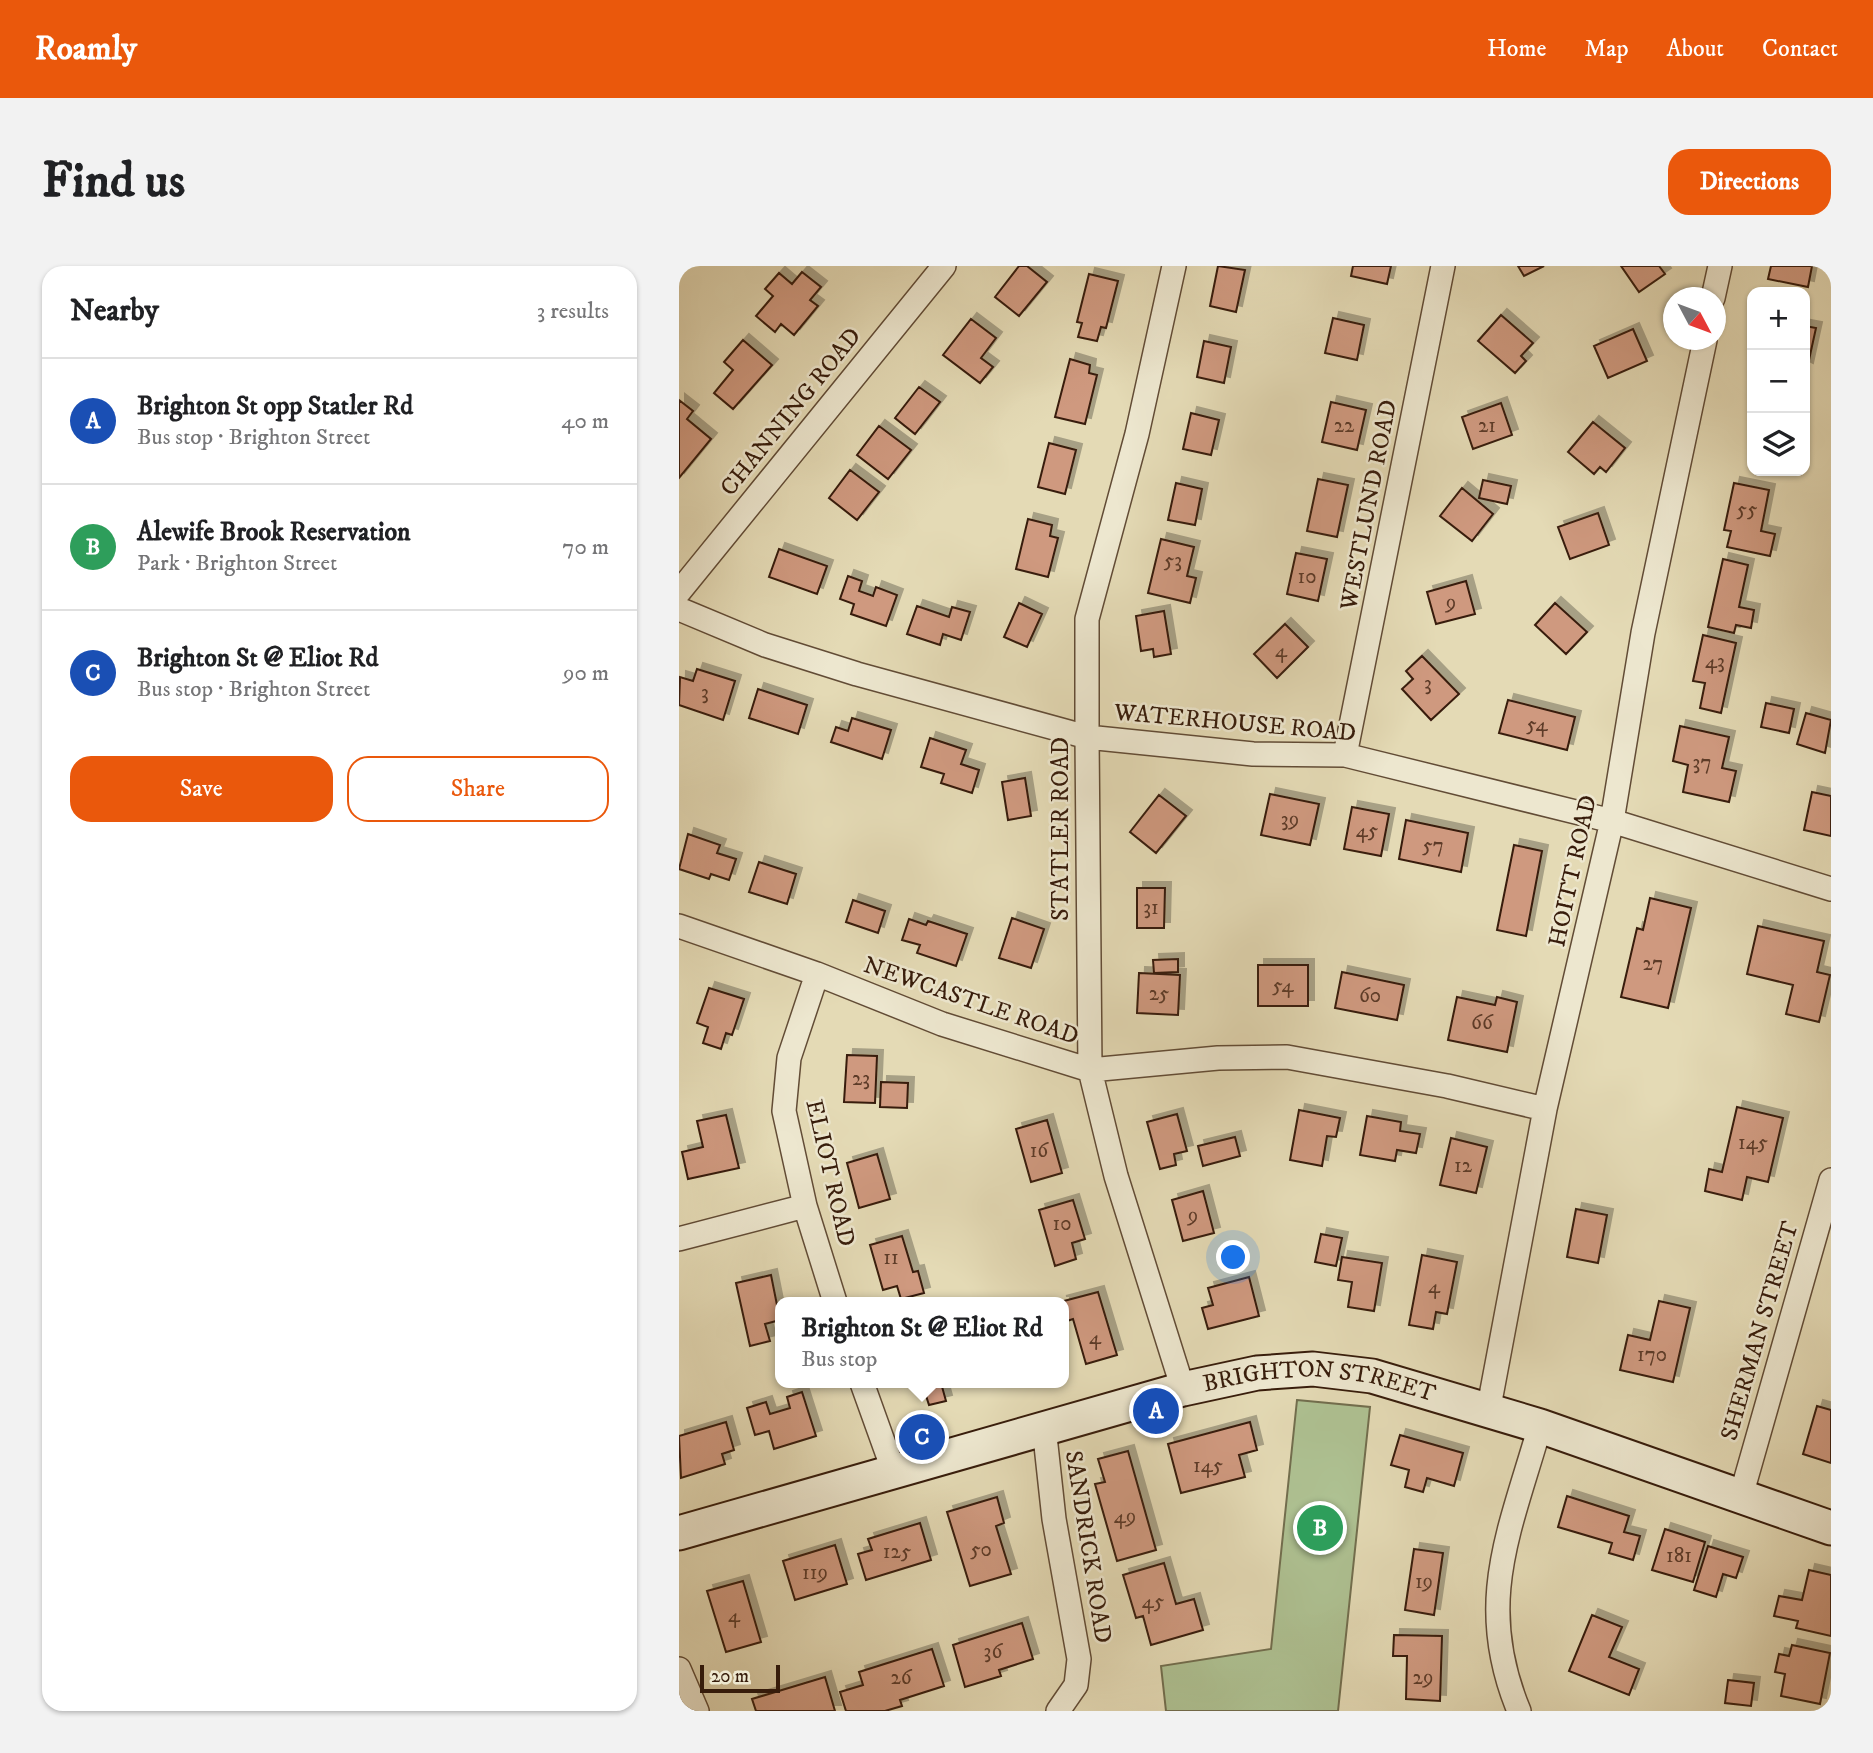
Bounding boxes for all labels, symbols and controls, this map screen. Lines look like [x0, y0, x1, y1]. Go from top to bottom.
text: Roamly [35, 29, 137, 70]
text: Home [1487, 34, 1546, 64]
text: Map [1584, 34, 1629, 64]
text: About [1667, 34, 1724, 64]
text: Contact [1762, 34, 1838, 64]
button: Directions [1668, 149, 1831, 215]
text: Find us [42, 151, 185, 213]
north arrow [1663, 287, 1726, 350]
map controls [1747, 287, 1810, 476]
button: + [1747, 287, 1810, 350]
text: Nearby [70, 293, 159, 330]
text: 3 results [537, 297, 609, 326]
street label: CHANNING ROAD [714, 322, 868, 502]
button: − [1747, 350, 1810, 413]
text: Brighton St opp Statler Rd [137, 390, 413, 423]
street label: WESTLUND ROAD [1334, 397, 1404, 614]
text: A [86, 407, 100, 436]
text: 40 m [561, 407, 609, 436]
house number: 22 [1334, 413, 1355, 439]
house number: 21 [1478, 413, 1496, 439]
button: layers [1747, 413, 1810, 476]
text: Bus stop · Brighton Street [137, 423, 370, 452]
house number: 55 [1737, 497, 1757, 523]
text: Alewife Brook Reservation [137, 516, 411, 549]
text: B [86, 533, 100, 562]
text: 70 m [562, 533, 609, 562]
house number: 53 [1164, 548, 1182, 574]
text: Park · Brighton Street [137, 549, 337, 578]
house number: 10 [1298, 564, 1316, 590]
house number: 9 [1445, 590, 1456, 616]
house number: 4 [1275, 638, 1288, 664]
text: Brighton St @ Eliot Rd [137, 642, 379, 675]
house number: 43 [1705, 649, 1725, 675]
text: C [85, 659, 101, 688]
text: 90 m [563, 659, 609, 688]
house number: 3 [1424, 671, 1432, 697]
text: Bus stop · Brighton Street [137, 675, 370, 704]
house number: 3 [701, 680, 709, 706]
street label: WATERHOUSE ROAD [1112, 697, 1357, 749]
house number: 54 [1526, 712, 1549, 738]
street label: STATLER ROAD [1046, 737, 1076, 921]
house number: 37 [1693, 750, 1711, 776]
button: Save [70, 756, 333, 822]
button: Share [347, 756, 609, 822]
street label: HOITT ROAD [1542, 792, 1604, 950]
house number: 39 [1281, 807, 1299, 833]
house number: 45 [1356, 818, 1378, 844]
house number: 57 [1422, 833, 1444, 859]
house number: 31 [1143, 895, 1159, 921]
street label: NEWCASTLE ROAD [859, 950, 1083, 1052]
house number: 27 [1643, 951, 1663, 977]
house number: 54 [1272, 973, 1295, 999]
house number: 25 [1149, 981, 1169, 1007]
house number: 60 [1359, 983, 1381, 1009]
house number: 66 [1471, 1010, 1494, 1036]
house number: 23 [852, 1066, 870, 1092]
street label: ELIOT ROAD [799, 1097, 861, 1249]
house number: 145 [1738, 1130, 1768, 1156]
house number: 16 [1030, 1138, 1049, 1164]
house number: 12 [1454, 1153, 1473, 1179]
house number: 9 [1187, 1203, 1198, 1229]
house number: 10 [1053, 1211, 1071, 1237]
street label: SHERMAN STREET [1714, 1218, 1806, 1444]
your location [1216, 1240, 1250, 1274]
house number: 11 [883, 1245, 899, 1271]
house number: 4 [1428, 1274, 1441, 1300]
popup [775, 1297, 1069, 1388]
text: Brighton St @ Eliot Rd [801, 1312, 1043, 1345]
house number: 4 [1089, 1325, 1102, 1351]
house number: 170 [1637, 1342, 1667, 1368]
text: Bus stop [801, 1345, 877, 1374]
street label: BRIGHTON STREET [1200, 1354, 1439, 1409]
pin: A [1133, 1385, 1179, 1437]
pin: C [899, 1411, 945, 1463]
street label: SANDRICK ROAD [1058, 1449, 1118, 1645]
house number: 145 [1193, 1453, 1223, 1479]
pin: B [1297, 1502, 1343, 1554]
house number: 49 [1114, 1504, 1136, 1530]
house number: 50 [970, 1537, 992, 1563]
house number: 125 [883, 1539, 911, 1565]
house number: 181 [1666, 1543, 1692, 1569]
house number: 119 [802, 1560, 828, 1586]
house number: 19 [1415, 1569, 1433, 1595]
house number: 45 [1142, 1589, 1164, 1615]
house number: 4 [728, 1603, 741, 1629]
house number: 36 [984, 1639, 1003, 1665]
scale bar [700, 1662, 781, 1694]
text: 20 m [711, 1665, 749, 1688]
house number: 26 [890, 1665, 913, 1691]
house number: 29 [1413, 1665, 1433, 1691]

